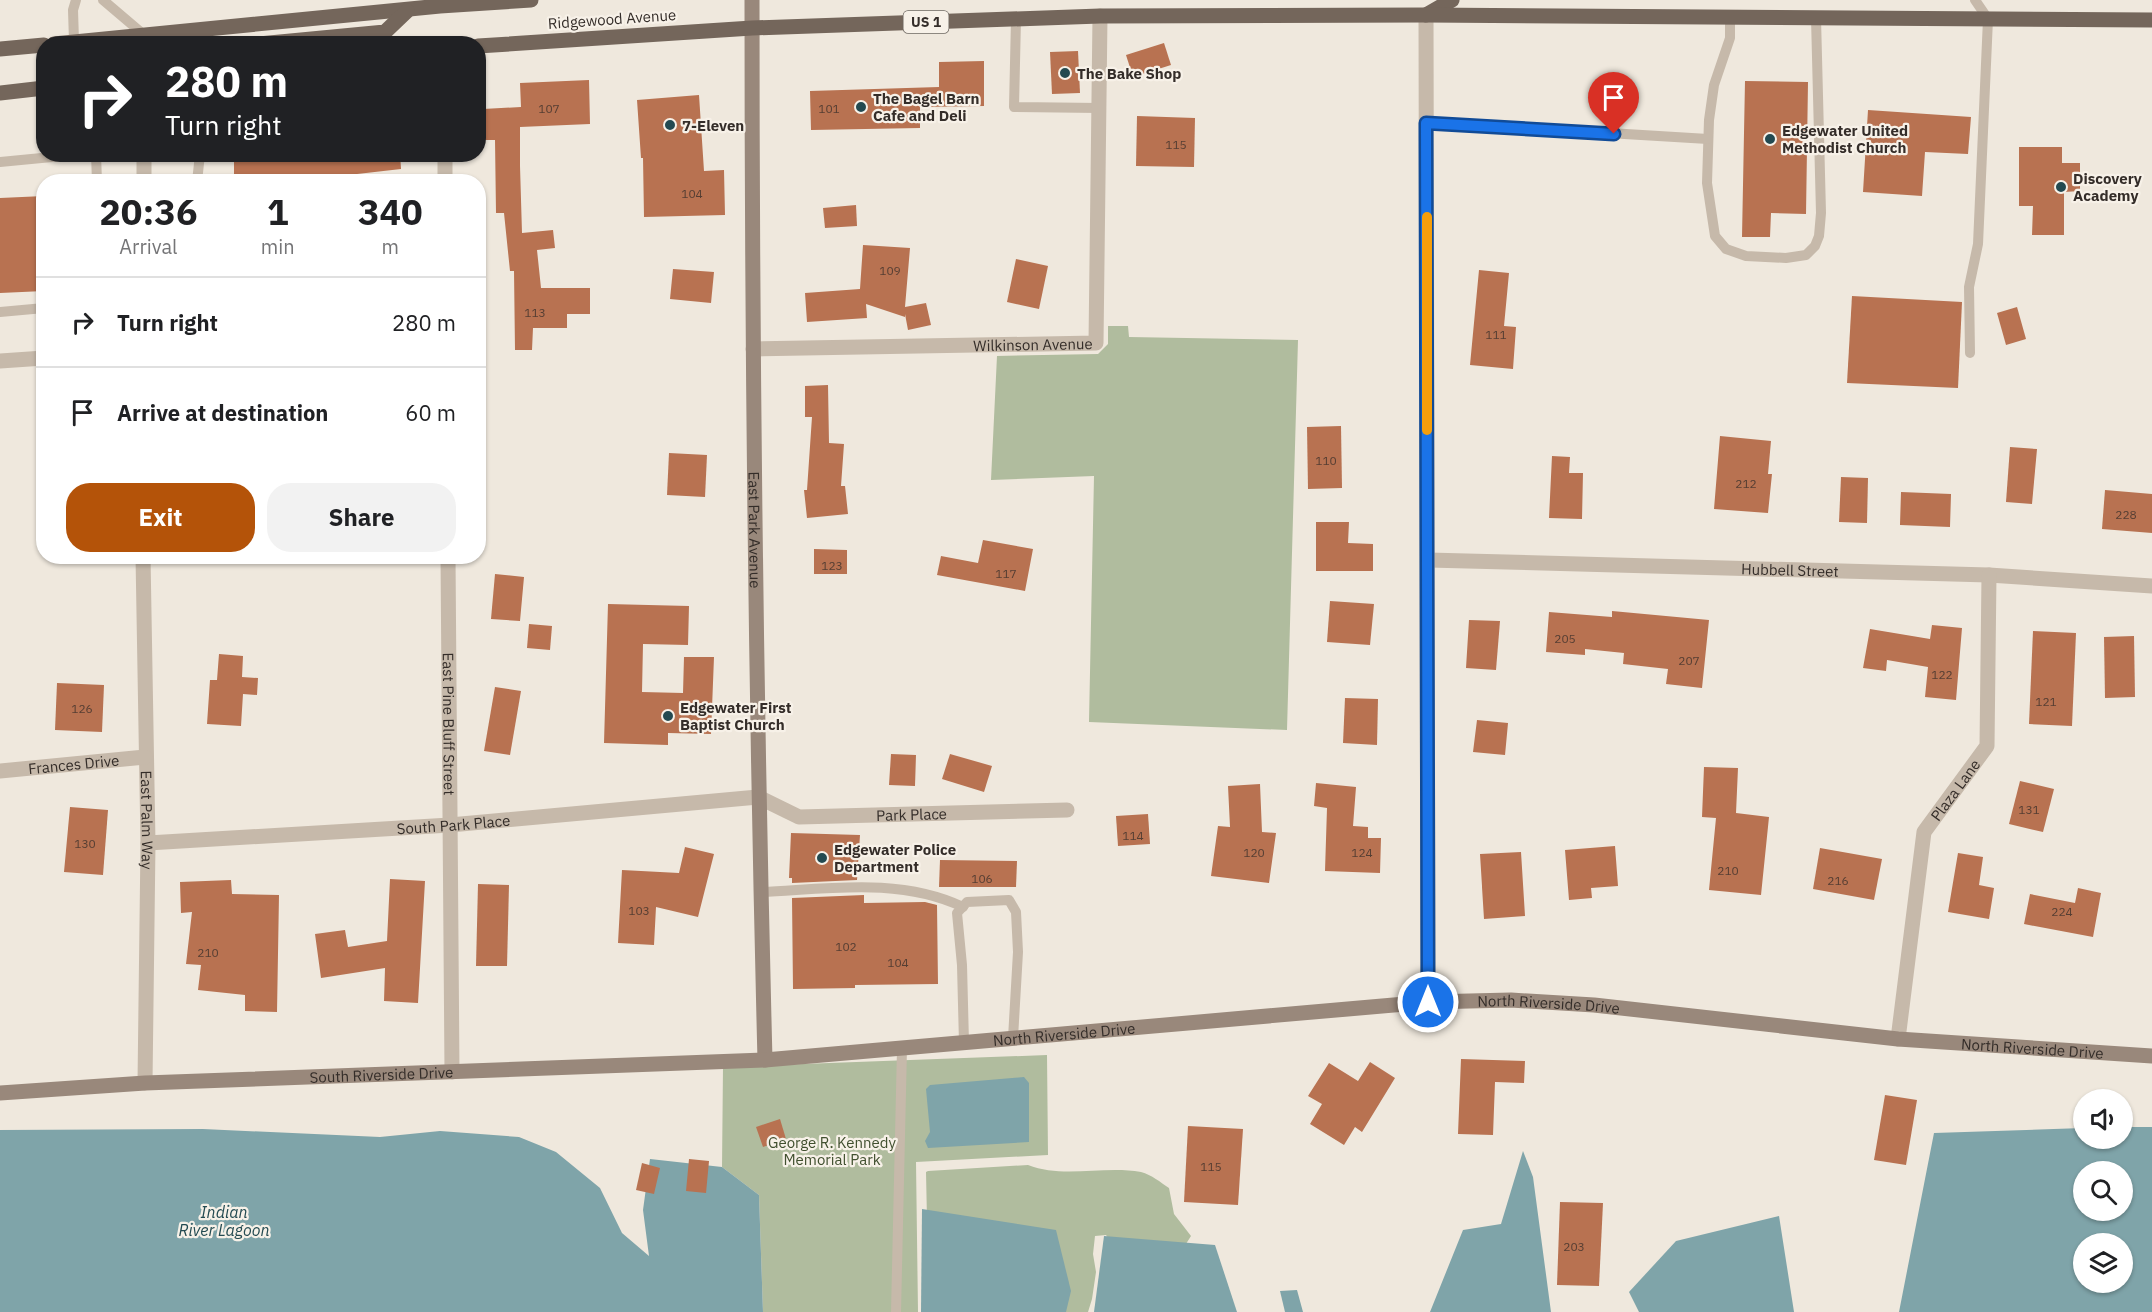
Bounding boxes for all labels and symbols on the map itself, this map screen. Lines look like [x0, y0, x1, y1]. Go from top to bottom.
street label: Ridgewood Avenue [547, 5, 677, 33]
road number: US 1 [904, 11, 948, 33]
place label: The Bake Shop [1077, 64, 1181, 83]
marker: The Bake Shop [1058, 66, 1072, 80]
pin [1588, 72, 1639, 134]
place label: The Bagel Barn Cafe and Deli [873, 89, 979, 125]
marker: The Bagel Barn Cafe and Deli [854, 100, 868, 114]
house number: 107 [538, 101, 560, 116]
house number: 101 [818, 101, 840, 116]
place label: 7-Eleven [682, 116, 744, 135]
marker: 7-Eleven [663, 118, 677, 132]
place label: Edgewater United Methodist Church [1782, 121, 1908, 157]
marker: Edgewater United Methodist Church [1763, 132, 1777, 146]
house number: 115 [1165, 137, 1187, 152]
place label: Discovery Academy [2073, 169, 2142, 205]
marker: Discovery Academy [2054, 180, 2068, 194]
house number: 104 [681, 186, 703, 201]
house number: 109 [879, 263, 901, 278]
house number: 113 [524, 305, 546, 320]
house number: 111 [1485, 327, 1507, 342]
street label: Wilkinson Avenue [973, 334, 1093, 355]
house number: 110 [1315, 453, 1337, 468]
street label: East Park Avenue [745, 471, 765, 589]
house number: 212 [1735, 476, 1757, 491]
house number: 228 [2115, 507, 2137, 522]
house number: 123 [821, 558, 843, 573]
street label: Hubbell Street [1741, 559, 1839, 580]
house number: 117 [995, 566, 1017, 581]
house number: 205 [1554, 631, 1576, 646]
street label: East Pine Bluff Street [439, 652, 459, 796]
house number: 207 [1678, 653, 1700, 668]
house number: 122 [1931, 667, 1953, 682]
house number: 121 [2035, 694, 2057, 709]
place label: Edgewater First Baptist Church [680, 698, 792, 734]
house number: 126 [71, 701, 93, 716]
marker: Edgewater First Baptist Church [661, 709, 675, 723]
street label: Frances Drive [27, 750, 120, 778]
street label: Plaza Lane [1926, 755, 1984, 824]
street label: East Palm Way [137, 770, 158, 870]
house number: 131 [2018, 802, 2040, 817]
street label: Park Place [876, 804, 947, 824]
street label: South Park Place [396, 810, 511, 838]
house number: 114 [1122, 828, 1144, 843]
house number: 130 [74, 836, 96, 851]
place label: Edgewater Police Department [834, 840, 956, 876]
house number: 120 [1243, 845, 1265, 860]
house number: 124 [1351, 845, 1373, 860]
marker: Edgewater Police Department [815, 851, 829, 865]
house number: 210 [1717, 863, 1739, 878]
house number: 106 [971, 871, 993, 886]
house number: 216 [1827, 873, 1849, 888]
house number: 103 [628, 903, 650, 918]
house number: 224 [2051, 904, 2073, 919]
house number: 102 [835, 939, 857, 954]
house number: 210 [197, 945, 219, 960]
house number: 104 [887, 955, 909, 970]
position arrow [1396, 970, 1460, 1034]
street label: North Riverside Drive [1477, 990, 1621, 1017]
street label: North Riverside Drive [992, 1018, 1136, 1050]
street label: North Riverside Drive [1960, 1034, 2104, 1062]
street label: South Riverside Drive [309, 1062, 454, 1086]
park label: George R. Kennedy Memorial Park [768, 1133, 896, 1169]
house number: 115 [1200, 1159, 1222, 1174]
water label: Indian River Lagoon [178, 1202, 270, 1240]
house number: 203 [1563, 1239, 1585, 1254]

